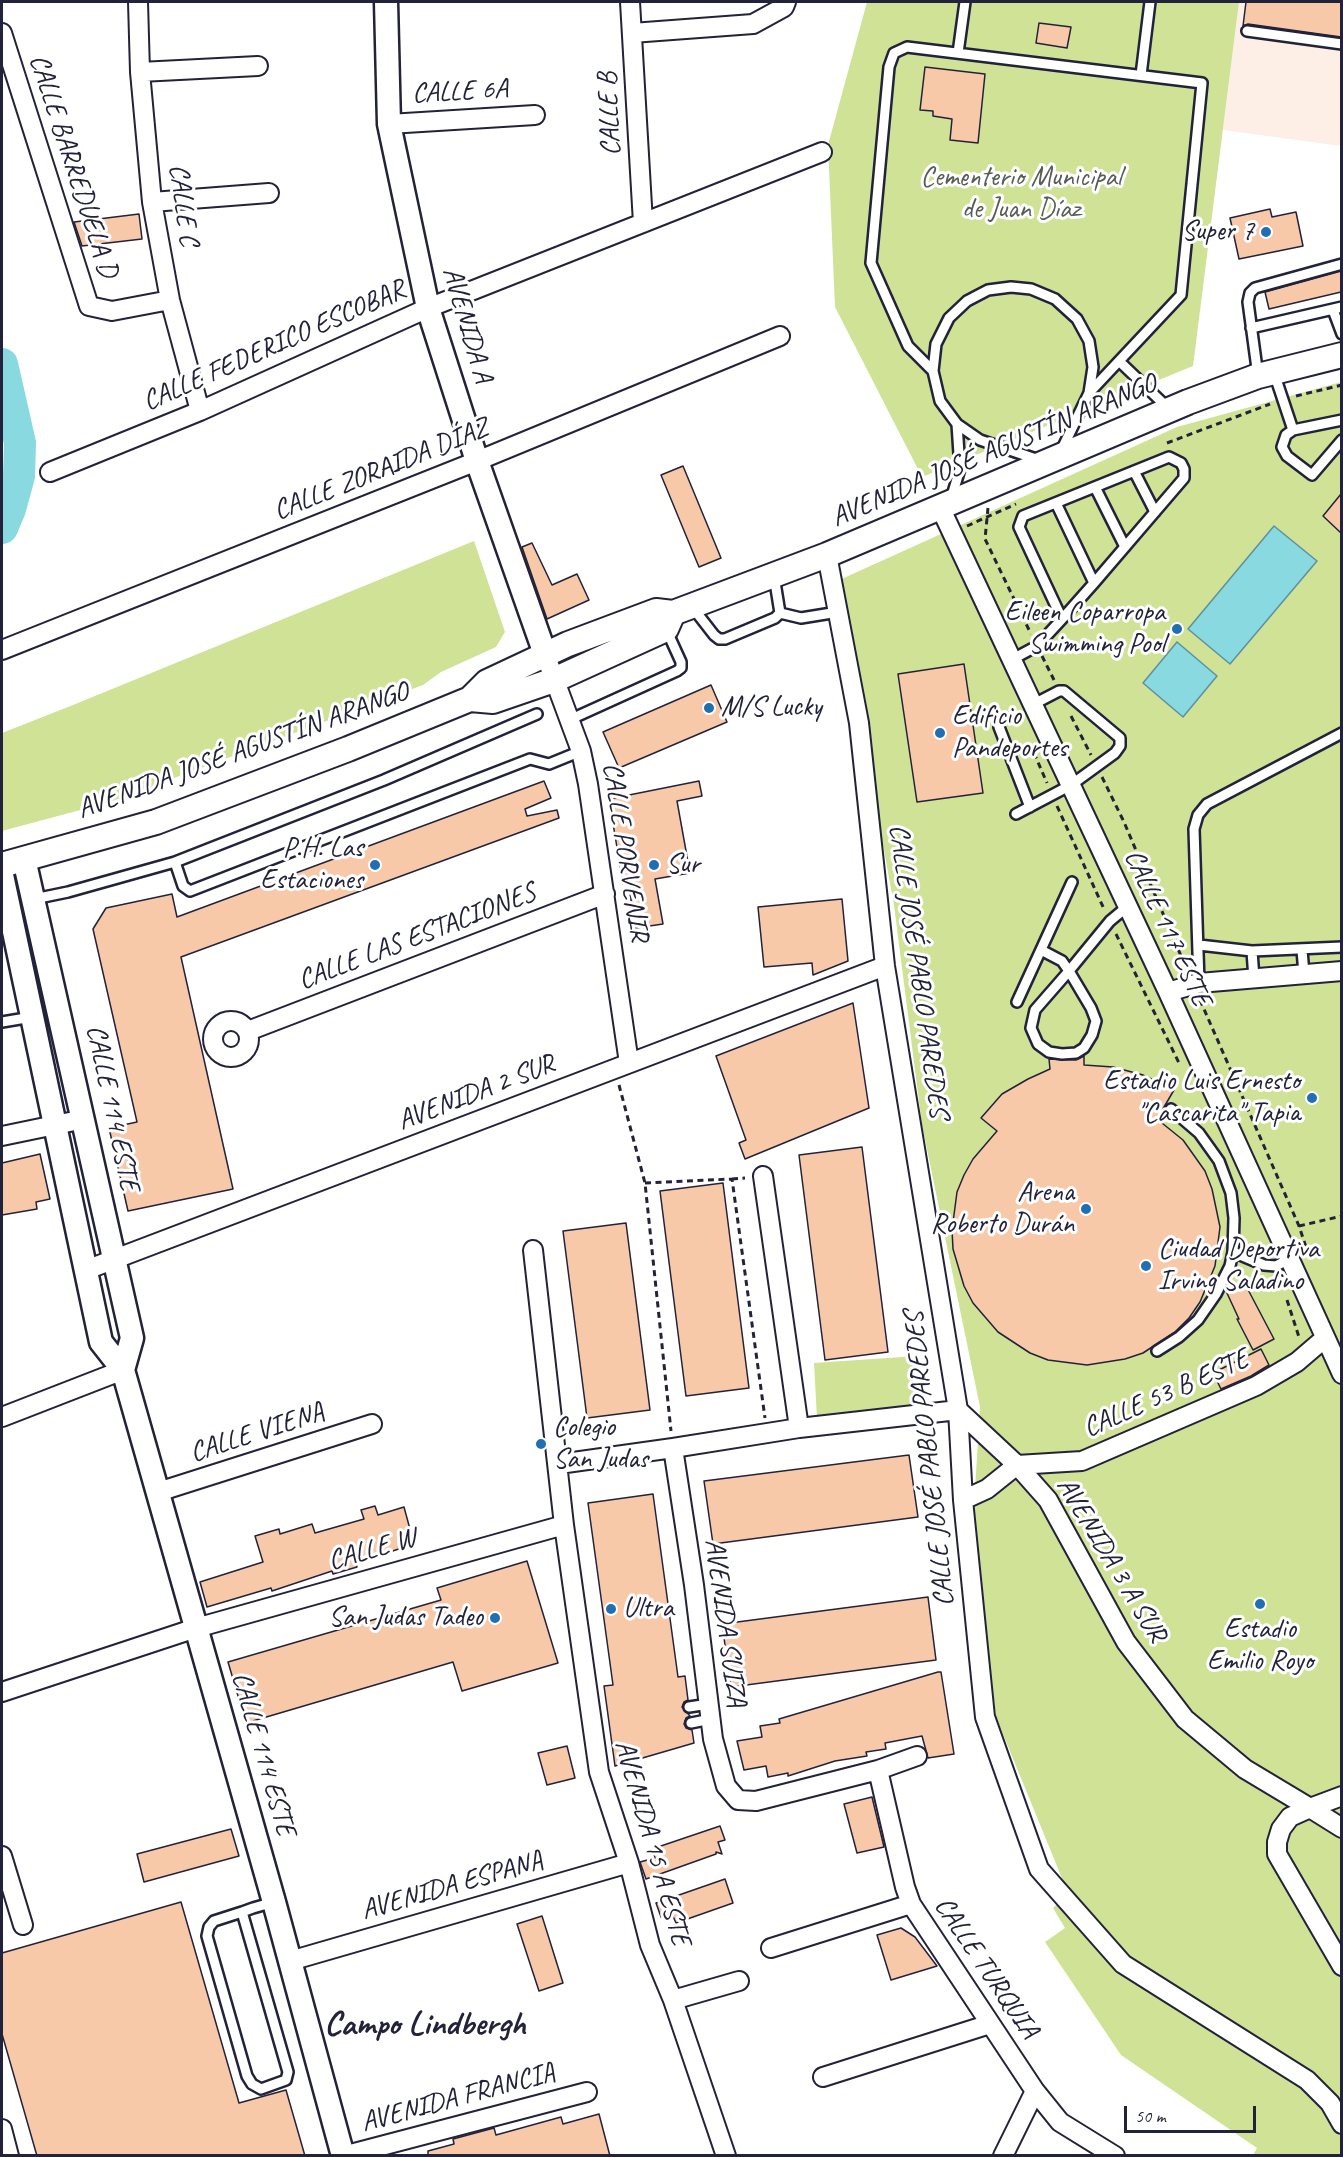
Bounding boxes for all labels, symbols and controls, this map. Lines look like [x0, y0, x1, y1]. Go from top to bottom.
street label: CALLE BARREDUELA D [21, 50, 125, 282]
street label: CALLE B [591, 71, 629, 157]
street label: CALLE 6A [411, 73, 509, 111]
park label: Cementerio Municipal de Juan Díaz [921, 161, 1121, 227]
street label: CALLE C [161, 162, 205, 248]
place label: Super 7 [1181, 215, 1254, 249]
marker: Super 7 [1259, 225, 1273, 239]
street label: AVENIDA A [434, 263, 500, 387]
street label: CALLE FEDERICO ESCOBAR [138, 273, 410, 419]
street label: AVENIDA JOSÉ AGUSTÍN ARANGO [826, 367, 1162, 535]
street label: CALLE ZORAIDA DÍAZ [269, 412, 493, 528]
place label: Eileen Coparropa Swimming Pool [1005, 596, 1165, 662]
marker: Eileen Coparropa Swimming Pool [1170, 622, 1184, 636]
street label: AVENIDA JOSÉ AGUSTÍN ARANGO [73, 675, 413, 827]
place label: M/S Lucky [721, 691, 822, 725]
place label: Edificio Pandeportes [952, 700, 1067, 766]
marker: M/S Lucky [702, 701, 716, 715]
marker: Edificio Pandeportes [933, 726, 947, 740]
street label: CALLE PORVENIR [594, 760, 656, 944]
street label: CALLE JOSÉ PABLO PAREDES [881, 822, 955, 1120]
place label: P.H. Las Estaciones [260, 832, 363, 898]
street label: CALLE 117 ESTE [1116, 844, 1218, 1012]
place label: Sur [666, 848, 699, 882]
marker: P.H. Las Estaciones [368, 858, 382, 872]
marker: Sur [647, 858, 661, 872]
street label: CALLE LAS ESTACIONES [294, 876, 540, 998]
street label: CALLE 114 ESTE [78, 1022, 146, 1194]
street label: AVENIDA 2 SUR [393, 1048, 559, 1138]
place label: Estadio Luis Ernesto "Cascarita" Tapia [1103, 1065, 1300, 1131]
marker: Estadio Luis Ernesto "Cascarita" Tapia [1305, 1091, 1319, 1105]
place label: Arena Roberto Durán [931, 1176, 1074, 1242]
marker: Arena Roberto Durán [1079, 1202, 1093, 1216]
place label: Ciudad Deportiva Irving Saladino [1158, 1233, 1319, 1299]
marker: Ciudad Deportiva Irving Saladino [1139, 1259, 1153, 1273]
street label: CALLE JOSÉ PABLO PAREDES [898, 1310, 962, 1608]
street label: CALLE 53 B ESTE [1078, 1343, 1254, 1445]
street label: CALLE VIENA [186, 1396, 328, 1470]
place label: Colegio San Judas [553, 1411, 648, 1477]
marker: Colegio San Judas [534, 1437, 548, 1451]
street label: AVENIDA 3 A SUR [1049, 1472, 1173, 1648]
street label: CALLE W [324, 1522, 420, 1578]
street label: AVENIDA SUIZA [697, 1537, 753, 1709]
place label: Ultra [623, 1592, 674, 1626]
marker: Estadio Emilio Royo [1253, 1597, 1267, 1611]
place label: San Judas Tadeo [329, 1601, 483, 1635]
marker: Ultra [604, 1602, 618, 1616]
marker: San Judas Tadeo [488, 1611, 502, 1625]
place label: Estadio Emilio Royo [1207, 1613, 1313, 1679]
street label: CALLE 114 ESTE [224, 1668, 302, 1840]
street label: AVENIDA 15 A ESTE [607, 1736, 697, 1950]
street label: AVENIDA ESPANA [357, 1844, 547, 1928]
street label: CALLE TURQUIA [926, 1891, 1046, 2045]
district label: Campo Lindbergh [324, 2005, 526, 2045]
street label: AVENIDA FRANCIA [357, 2056, 559, 2140]
scale bar [1127, 2094, 1259, 2132]
text: 50 m [1135, 2105, 1166, 2127]

